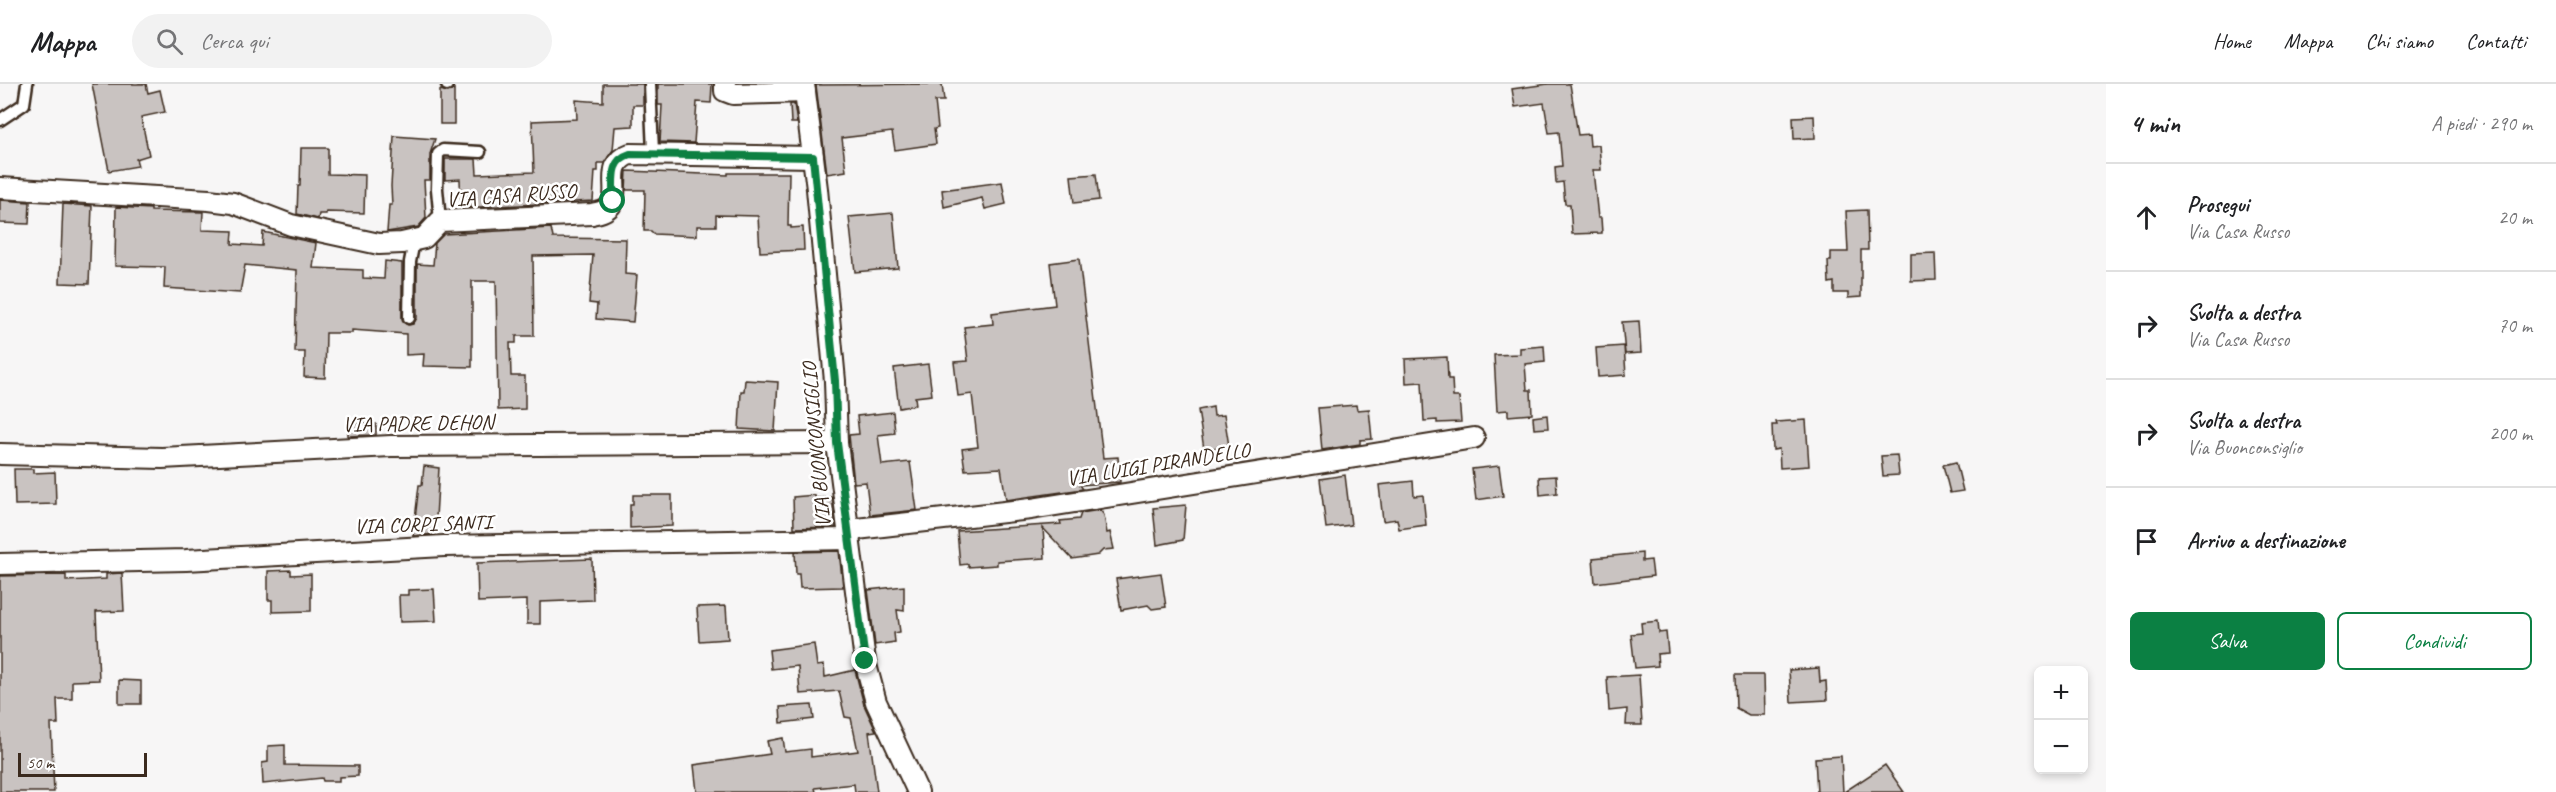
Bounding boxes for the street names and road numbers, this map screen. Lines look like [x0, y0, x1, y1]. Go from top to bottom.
street label: VIA CASA RUSSO [445, 177, 579, 212]
street label: VIA BUONCONSIGLIO [796, 359, 836, 529]
street label: VIA PADRE DEHON [342, 409, 497, 437]
street label: VIA LUIGI PIRANDELLO [1065, 436, 1254, 491]
street label: VIA CORPI SANTI [354, 508, 497, 539]

